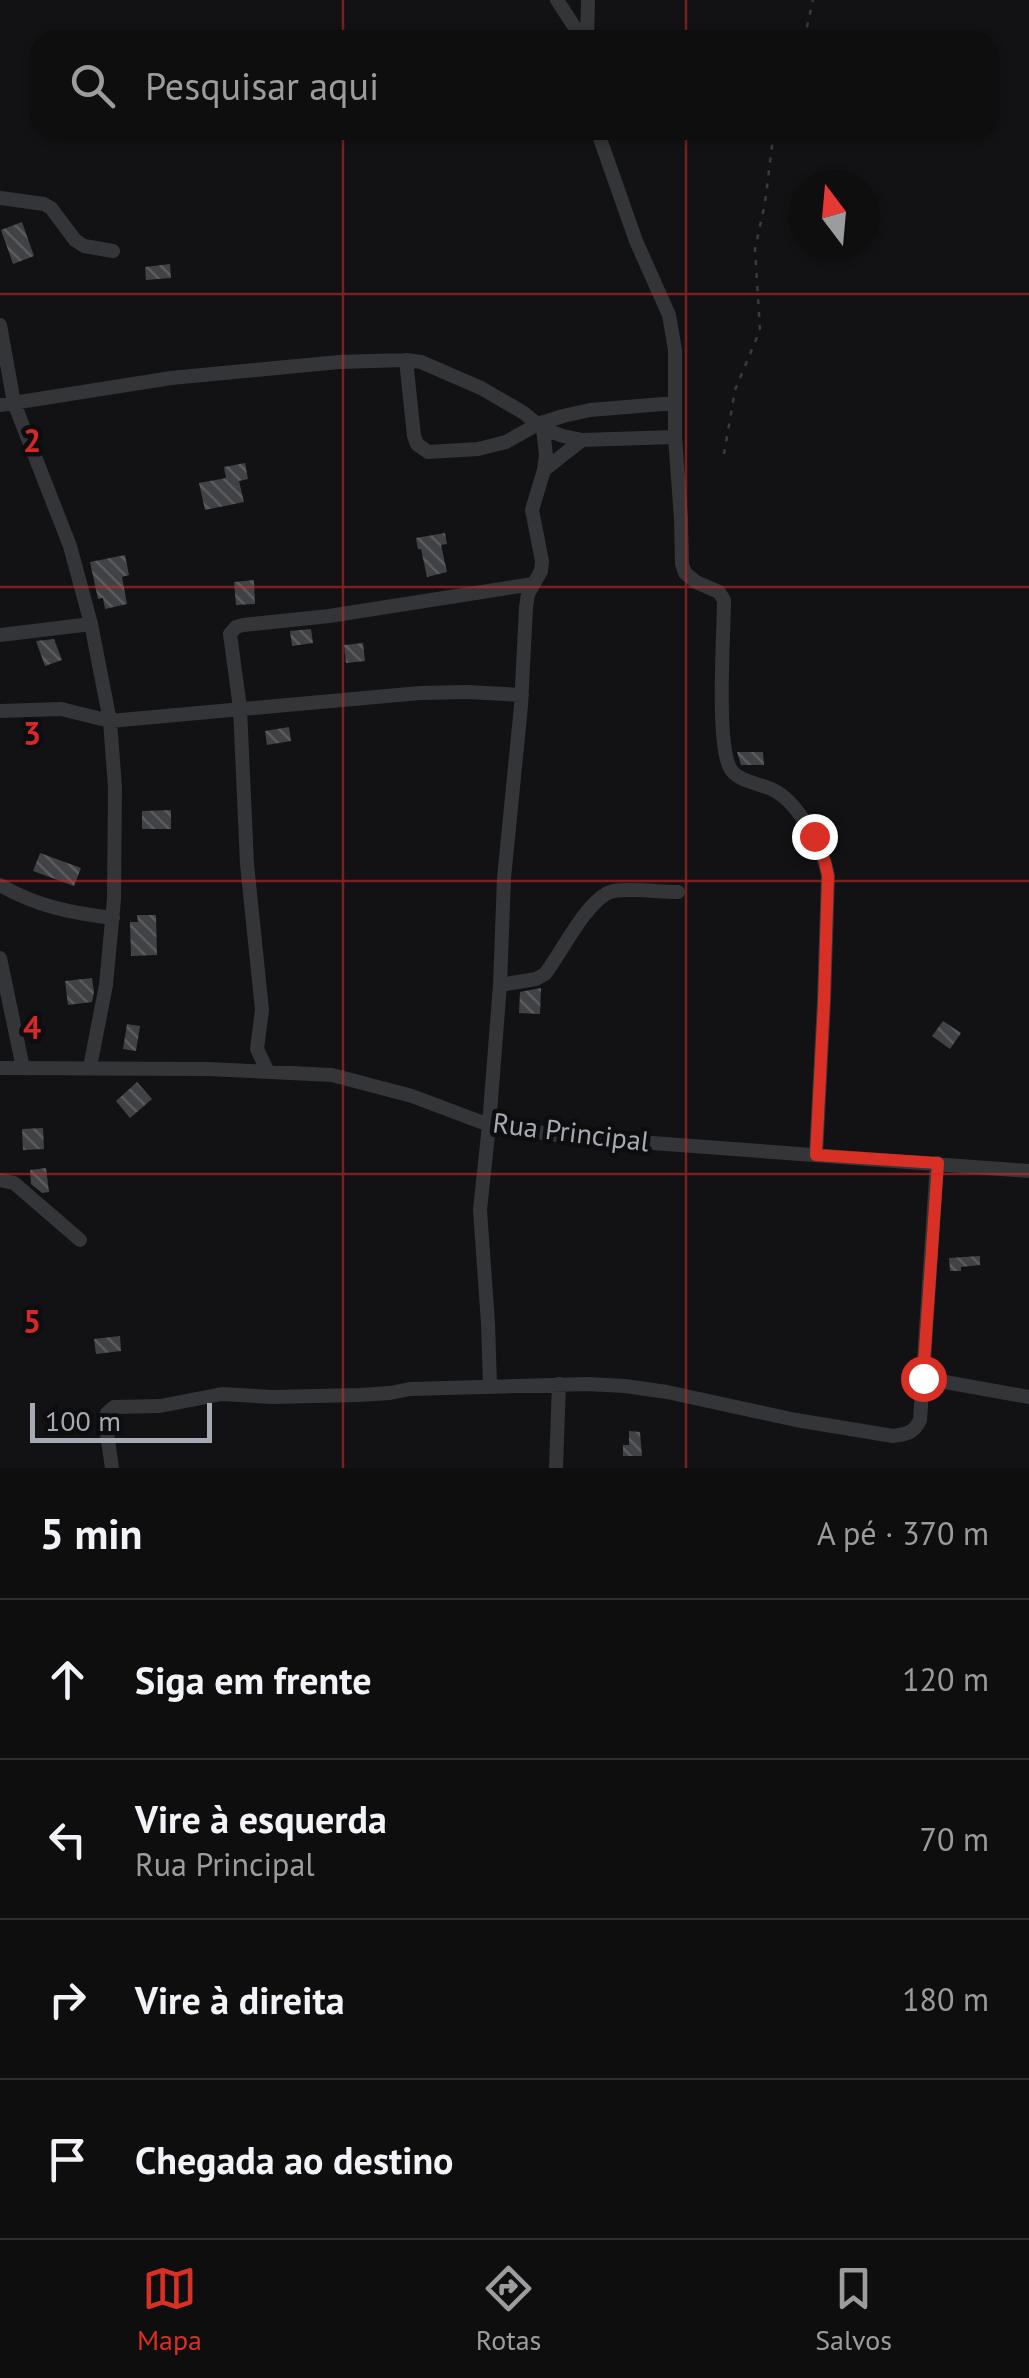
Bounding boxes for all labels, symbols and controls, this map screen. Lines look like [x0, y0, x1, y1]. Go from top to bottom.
search box [30, 30, 999, 140]
icon: search [65, 58, 120, 113]
text: Pesquisar aqui [145, 61, 379, 110]
north arrow [789, 170, 879, 260]
text: 2 [23, 419, 41, 461]
text: 3 [23, 712, 41, 754]
route end [792, 814, 838, 860]
text: 4 [23, 1006, 41, 1048]
street label: Rua Principal [491, 1104, 651, 1159]
text: 5 [23, 1300, 41, 1342]
route start [901, 1356, 947, 1402]
scale bar [30, 1398, 212, 1442]
text: 100 m [45, 1402, 121, 1439]
text: 5 min [40, 1506, 142, 1561]
text: A pé · 370 m [817, 1512, 989, 1554]
icon: ahead [40, 1652, 95, 1707]
text: Siga em frente [135, 1655, 372, 1704]
text: 120 m [902, 1658, 989, 1700]
text: Vire à esquerda [135, 1794, 387, 1843]
icon: left [40, 1812, 95, 1867]
text: 70 m [920, 1818, 989, 1860]
text: Rua Principal [135, 1843, 315, 1885]
icon: right [40, 1972, 95, 2027]
text: Vire à direita [135, 1975, 345, 2024]
text: 180 m [902, 1978, 989, 2020]
icon: arrive [40, 2132, 95, 2187]
text: Chegada ao destino [135, 2135, 454, 2184]
tab: Mapa [137, 2261, 202, 2358]
tab: Rotas [476, 2261, 541, 2358]
tab: Salvos [815, 2261, 892, 2358]

